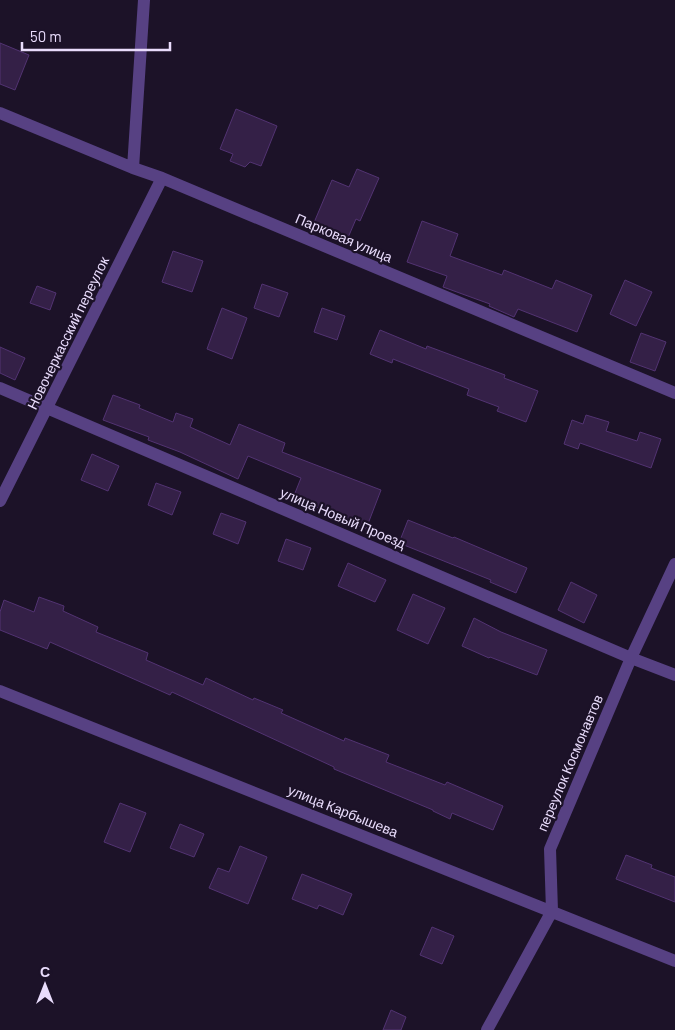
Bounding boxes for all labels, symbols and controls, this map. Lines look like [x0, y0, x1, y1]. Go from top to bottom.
scale bar [22, 20, 170, 52]
text: 50 m [30, 27, 62, 45]
street label: Парковая улица [293, 209, 395, 266]
street label: Новочеркасский переулок [23, 253, 112, 412]
street label: улица Новый Проезд [278, 483, 409, 552]
street label: переулок Космонавтов [533, 692, 606, 834]
street label: улица Карбышева [286, 781, 401, 840]
north arrow [20, 960, 70, 1010]
text: С [40, 963, 50, 980]

